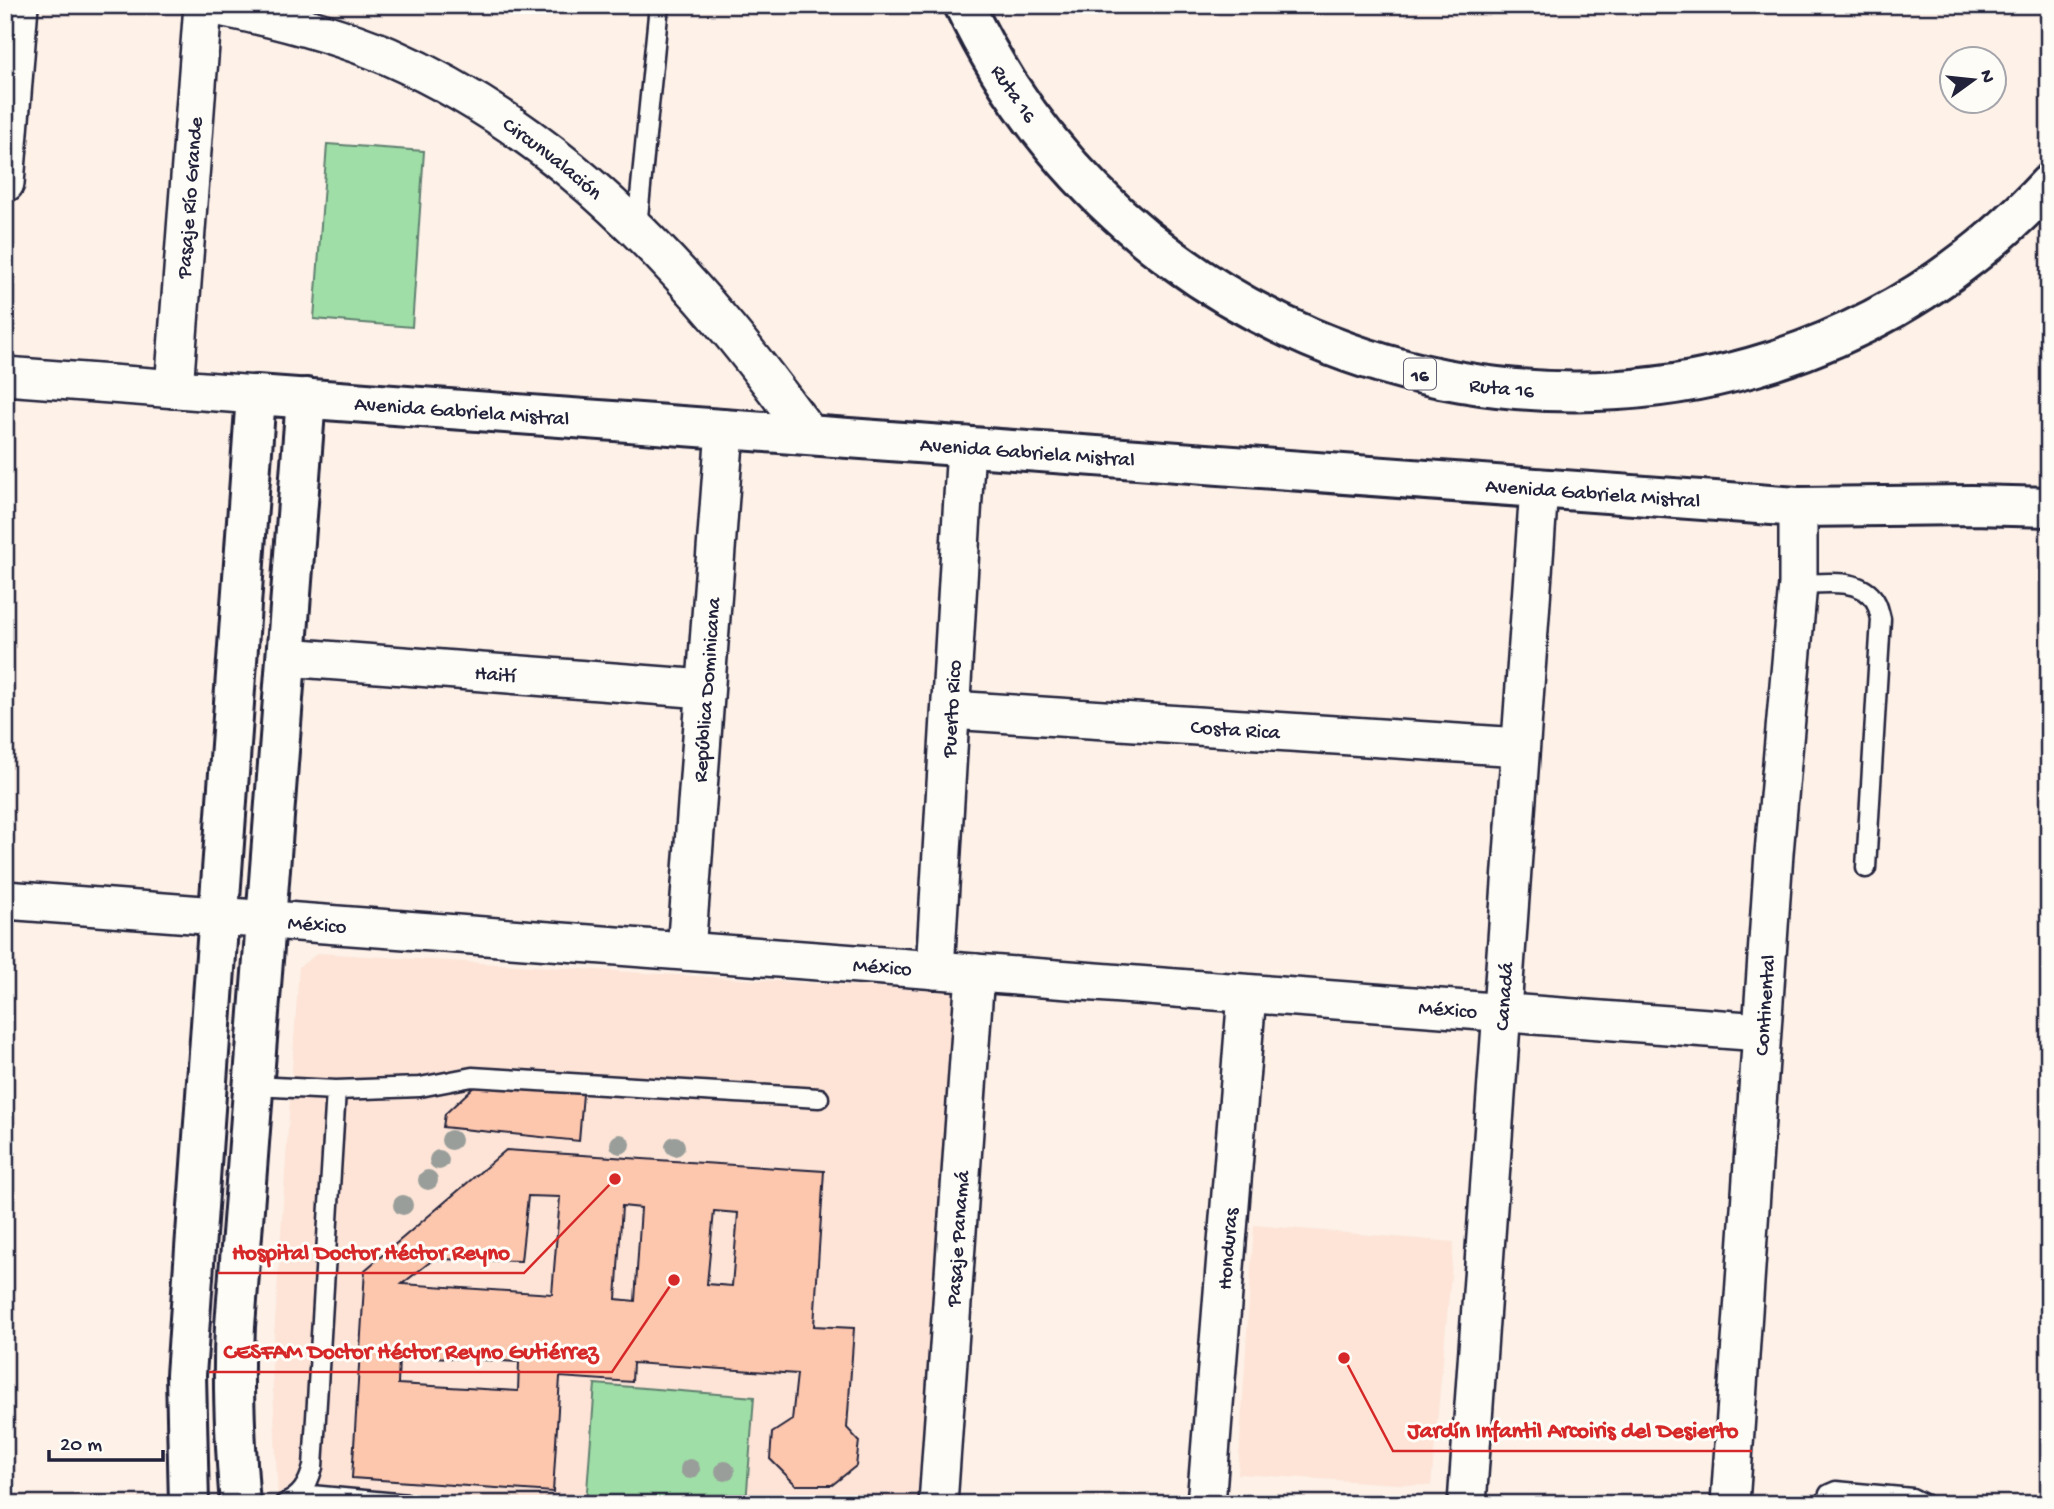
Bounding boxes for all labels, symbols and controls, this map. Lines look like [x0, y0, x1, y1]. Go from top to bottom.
north arrow [1938, 46, 2008, 116]
street label: Ruta 16 [984, 61, 1041, 129]
text: N [1973, 68, 1999, 85]
street label: Circunvalación [497, 113, 606, 207]
street label: Pasaje Río Grande [173, 115, 211, 280]
road number: 16 [1404, 358, 1436, 390]
street label: Ruta 16 [1468, 375, 1536, 406]
street label: Avenida Gabriela Mistral [353, 393, 570, 434]
street label: Avenida Gabriela Mistral [919, 434, 1135, 475]
street label: Avenida Gabriela Mistral [1484, 475, 1701, 516]
street label: República Dominicana [690, 595, 728, 783]
street label: Puerto Rico [939, 659, 969, 759]
street label: Haití [474, 662, 517, 691]
street label: Costa Rica [1190, 717, 1282, 747]
street label: México [286, 912, 347, 942]
street label: Continental [1751, 954, 1783, 1057]
street label: México [852, 955, 913, 984]
street label: Canadá [1492, 960, 1521, 1032]
street label: México [1417, 997, 1478, 1027]
street label: Pasaje Panamá [943, 1169, 977, 1309]
street label: Honduras [1214, 1206, 1246, 1291]
callout: Hospital Doctor Héctor Reyno [218, 1229, 524, 1273]
text: Hospital Doctor Héctor Reyno [232, 1241, 510, 1268]
callout: CESFAM Doctor Héctor Reyno Gutiérrez [209, 1328, 612, 1372]
text: CESFAM Doctor Héctor Reyno Gutiérrez [223, 1340, 600, 1367]
callout: Jardín Infantil Arcoiris del Desierto [1393, 1407, 1752, 1451]
scale bar [49, 1418, 163, 1462]
text: Jardín Infantil Arcoiris del Desierto [1406, 1419, 1739, 1446]
text: 20 m [60, 1434, 102, 1459]

